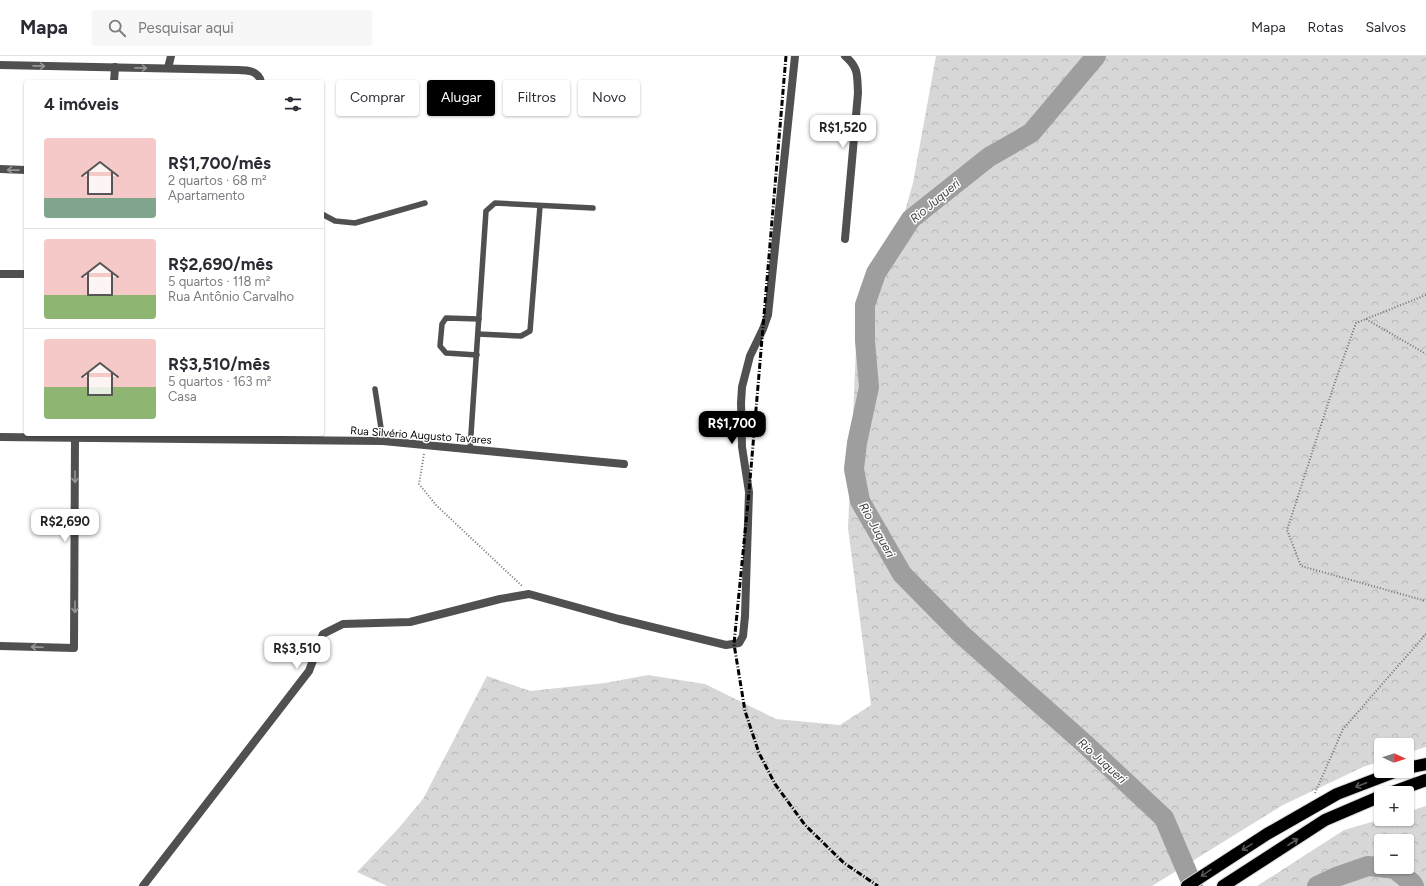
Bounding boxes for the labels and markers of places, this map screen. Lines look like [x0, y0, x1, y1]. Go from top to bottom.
pin: R$1,520 [806, 115, 880, 149]
pin: R$1,700 [695, 411, 769, 445]
pin: R$2,690 [28, 509, 102, 543]
pin: R$3,510 [260, 636, 334, 670]

